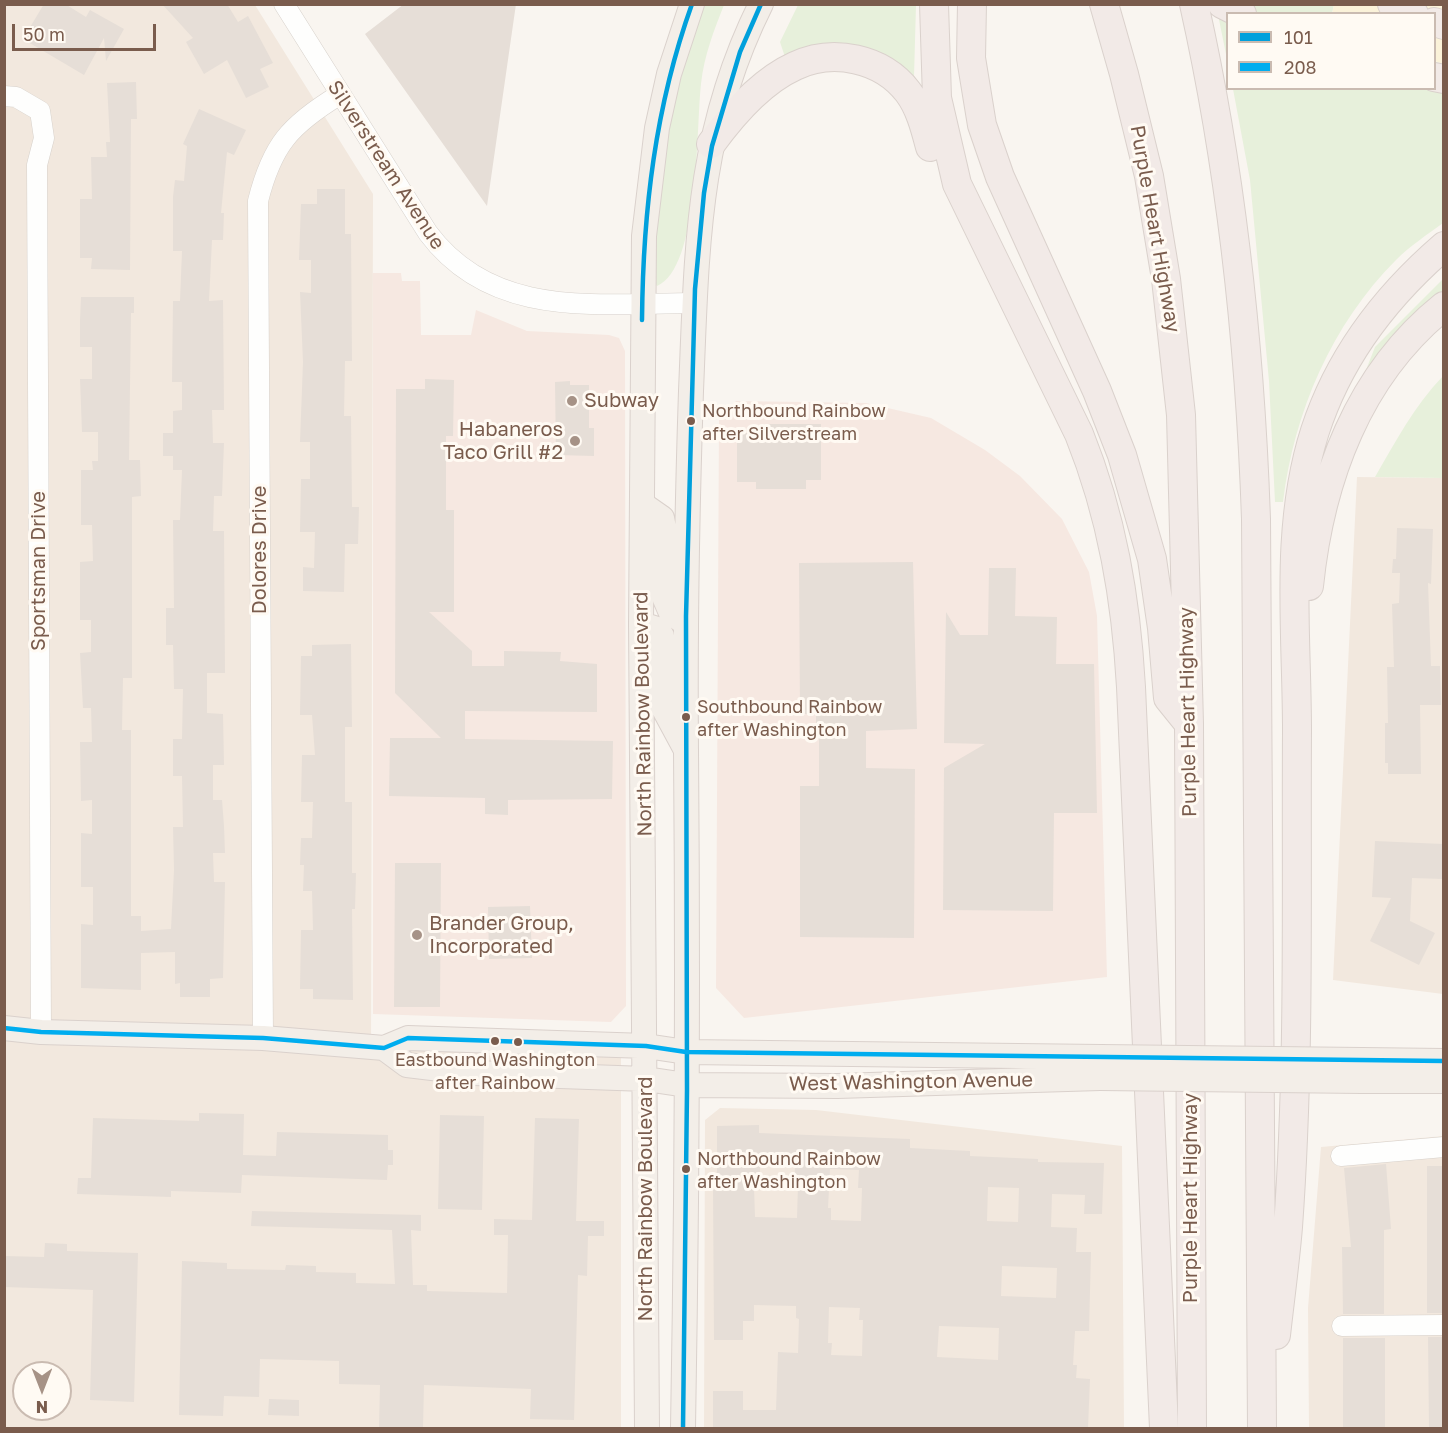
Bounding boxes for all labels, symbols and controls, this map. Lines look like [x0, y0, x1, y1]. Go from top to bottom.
scale bar [15, 12, 159, 50]
legend [1226, 12, 1436, 90]
text: 50 m [23, 23, 65, 45]
text: 101 [1284, 26, 1313, 48]
text: 208 [1284, 56, 1317, 78]
street label: Silverstream Avenue [322, 76, 450, 254]
street label: Purple Heart Highway [1125, 123, 1185, 335]
place label: Subway [584, 389, 659, 413]
marker: Subway [565, 394, 579, 408]
place label: Northbound Rainbow after Silverstream [702, 400, 886, 442]
marker: Northbound Rainbow after Silverstream [685, 415, 697, 427]
place label: Habaneros Taco Grill #2 [443, 418, 563, 465]
marker: Habaneros Taco Grill #2 [568, 434, 582, 448]
street label: Dolores Drive [248, 486, 272, 614]
street label: Sportsman Drive [27, 491, 51, 651]
street label: North Rainbow Boulevard [629, 591, 657, 837]
street label: Purple Heart Highway [1174, 607, 1202, 817]
place label: Southbound Rainbow after Washington [697, 696, 882, 738]
marker: Southbound Rainbow after Washington [680, 711, 692, 723]
place label: Brander Group, Incorporated [429, 912, 574, 959]
marker: Brander Group, Incorporated [410, 928, 424, 942]
marker: Eastbound Washington after Rainbow [489, 1035, 501, 1047]
unlabelled marker [512, 1036, 524, 1048]
place label: Eastbound Washington after Rainbow [395, 1049, 595, 1092]
street label: West Washington Avenue [789, 1068, 1033, 1096]
street label: North Rainbow Boulevard [634, 1076, 658, 1322]
street label: Purple Heart Highway [1179, 1093, 1203, 1303]
place label: Northbound Rainbow after Washington [697, 1148, 881, 1190]
marker: Northbound Rainbow after Washington [680, 1163, 692, 1175]
north arrow [12, 1361, 72, 1421]
text: N [36, 1397, 48, 1417]

